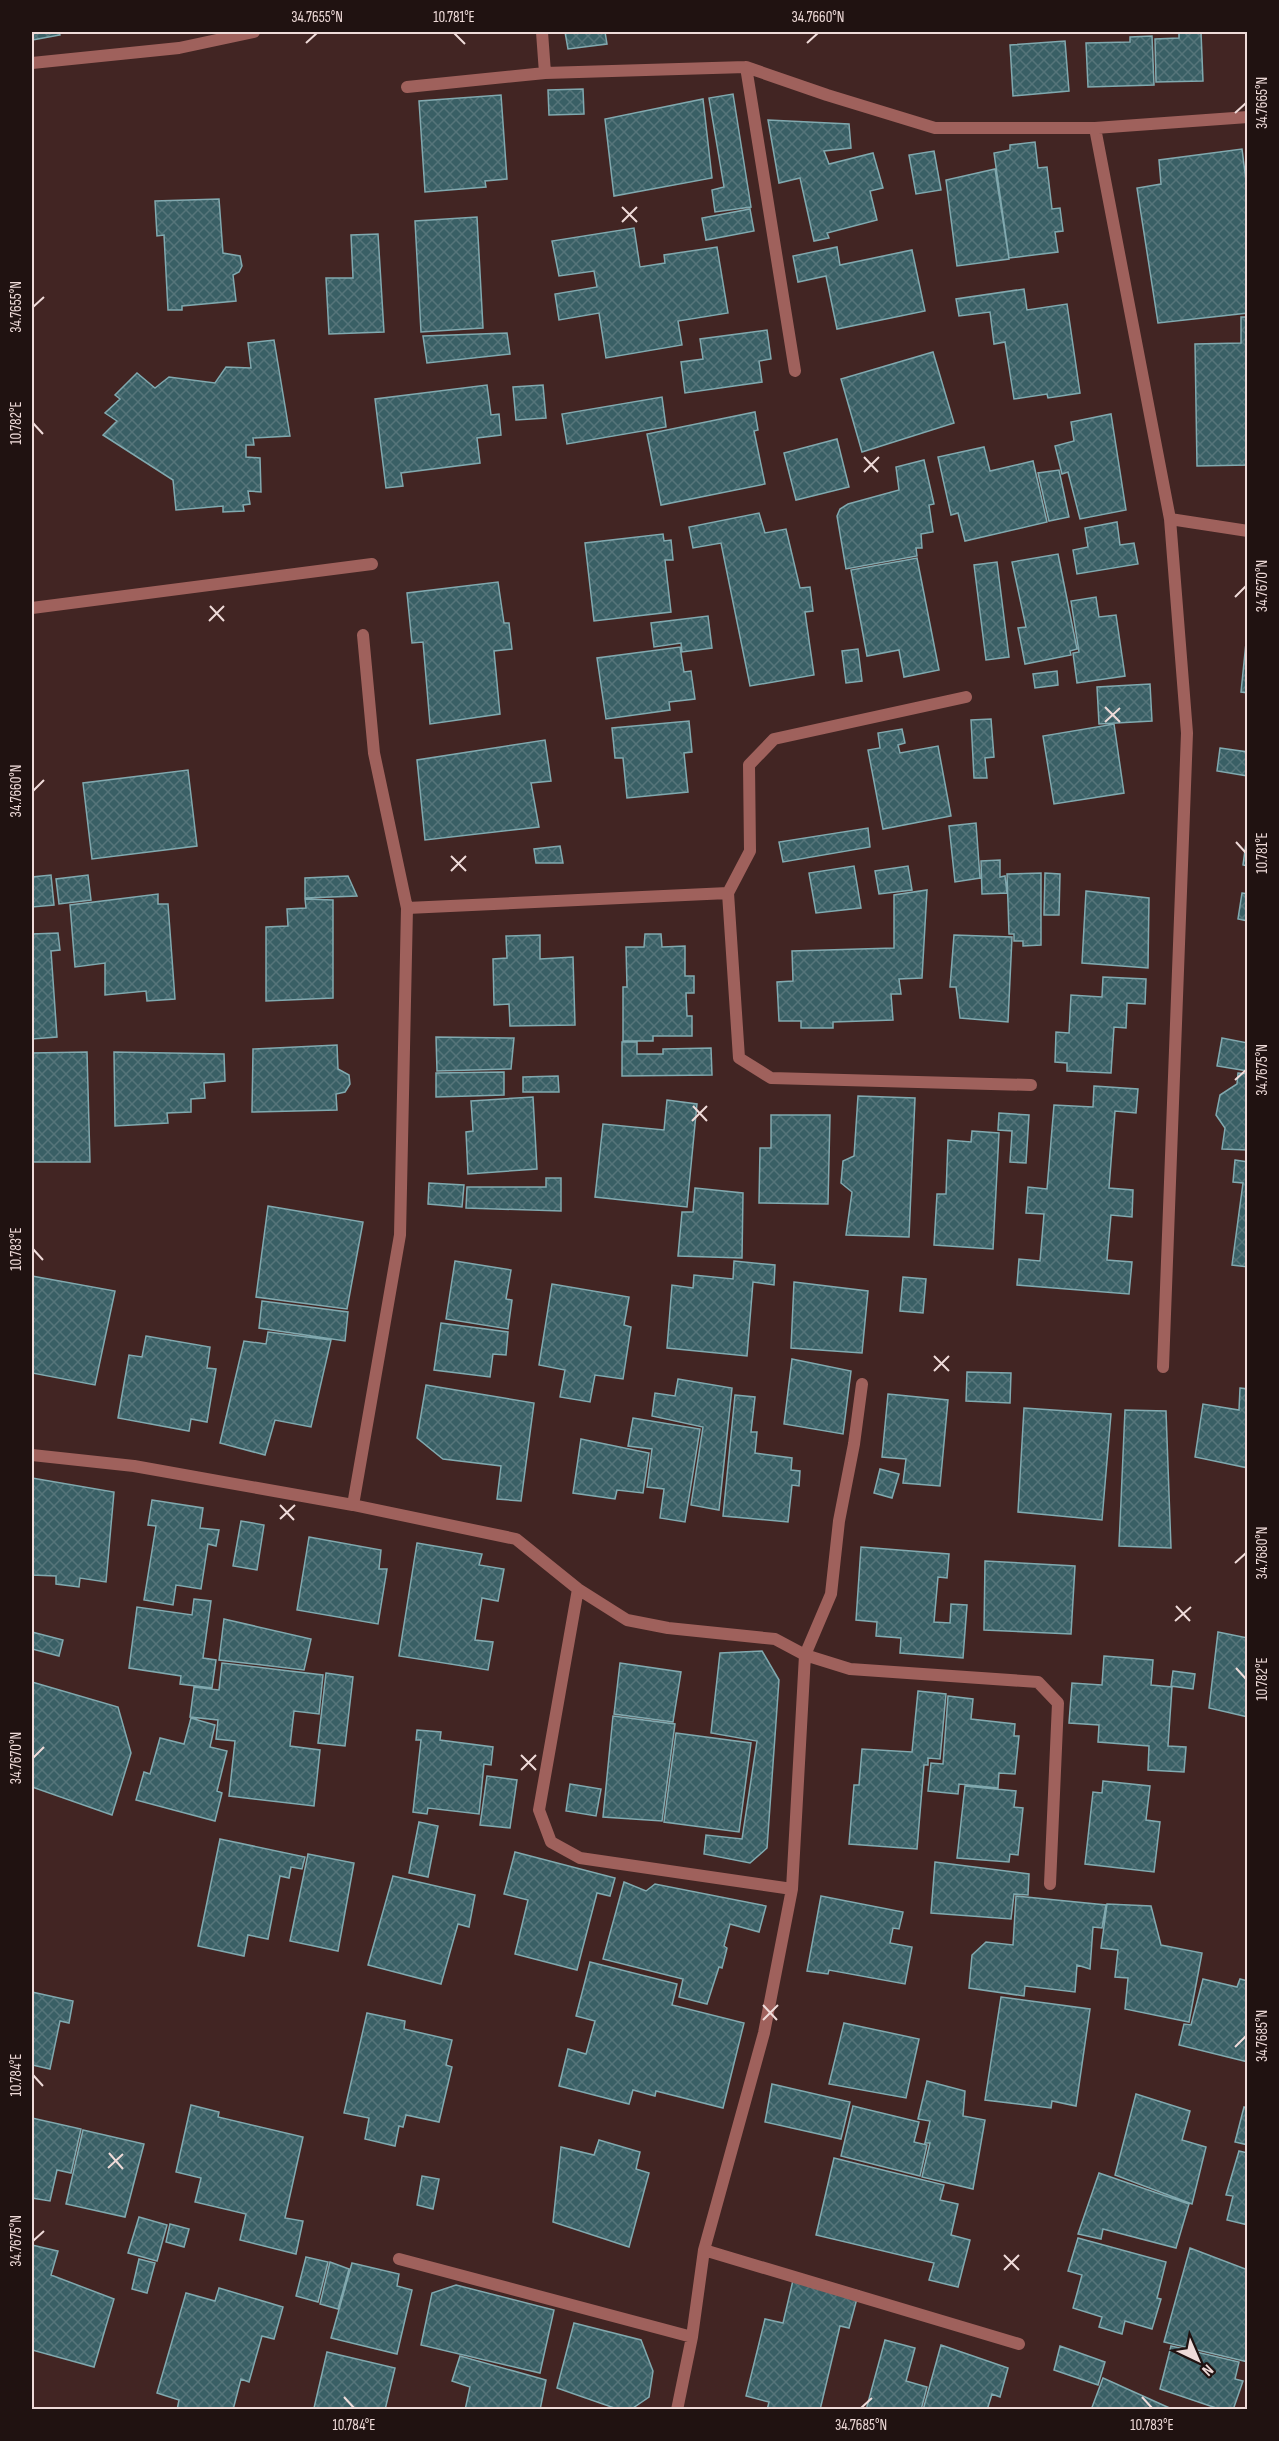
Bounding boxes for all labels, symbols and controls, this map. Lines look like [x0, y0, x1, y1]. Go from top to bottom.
text: 34.7655°N [291, 8, 343, 27]
text: 10.781°E [433, 8, 475, 27]
text: 34.7660°N [792, 8, 844, 27]
text: 34.7665°N [1253, 77, 1272, 129]
text: 34.7655°N [7, 281, 26, 333]
text: 10.782°E [7, 401, 26, 445]
text: 34.7670°N [1253, 560, 1272, 612]
text: 34.7660°N [7, 765, 26, 817]
text: 10.781°E [1253, 832, 1272, 874]
text: 34.7675°N [1253, 1044, 1272, 1096]
text: 10.783°E [7, 1227, 26, 1271]
text: 34.7680°N [1253, 1527, 1272, 1579]
text: 10.782°E [1253, 1657, 1272, 1701]
text: 34.7670°N [7, 1732, 26, 1784]
text: 34.7685°N [1253, 2010, 1272, 2062]
text: 10.784°E [7, 2053, 26, 2097]
text: 34.7675°N [7, 2215, 26, 2267]
north arrow [1168, 2330, 1228, 2390]
text: N [1198, 2360, 1217, 2380]
text: 10.784°E [332, 2416, 376, 2435]
text: 34.7685°N [835, 2416, 887, 2435]
text: 10.783°E [1130, 2416, 1174, 2435]

